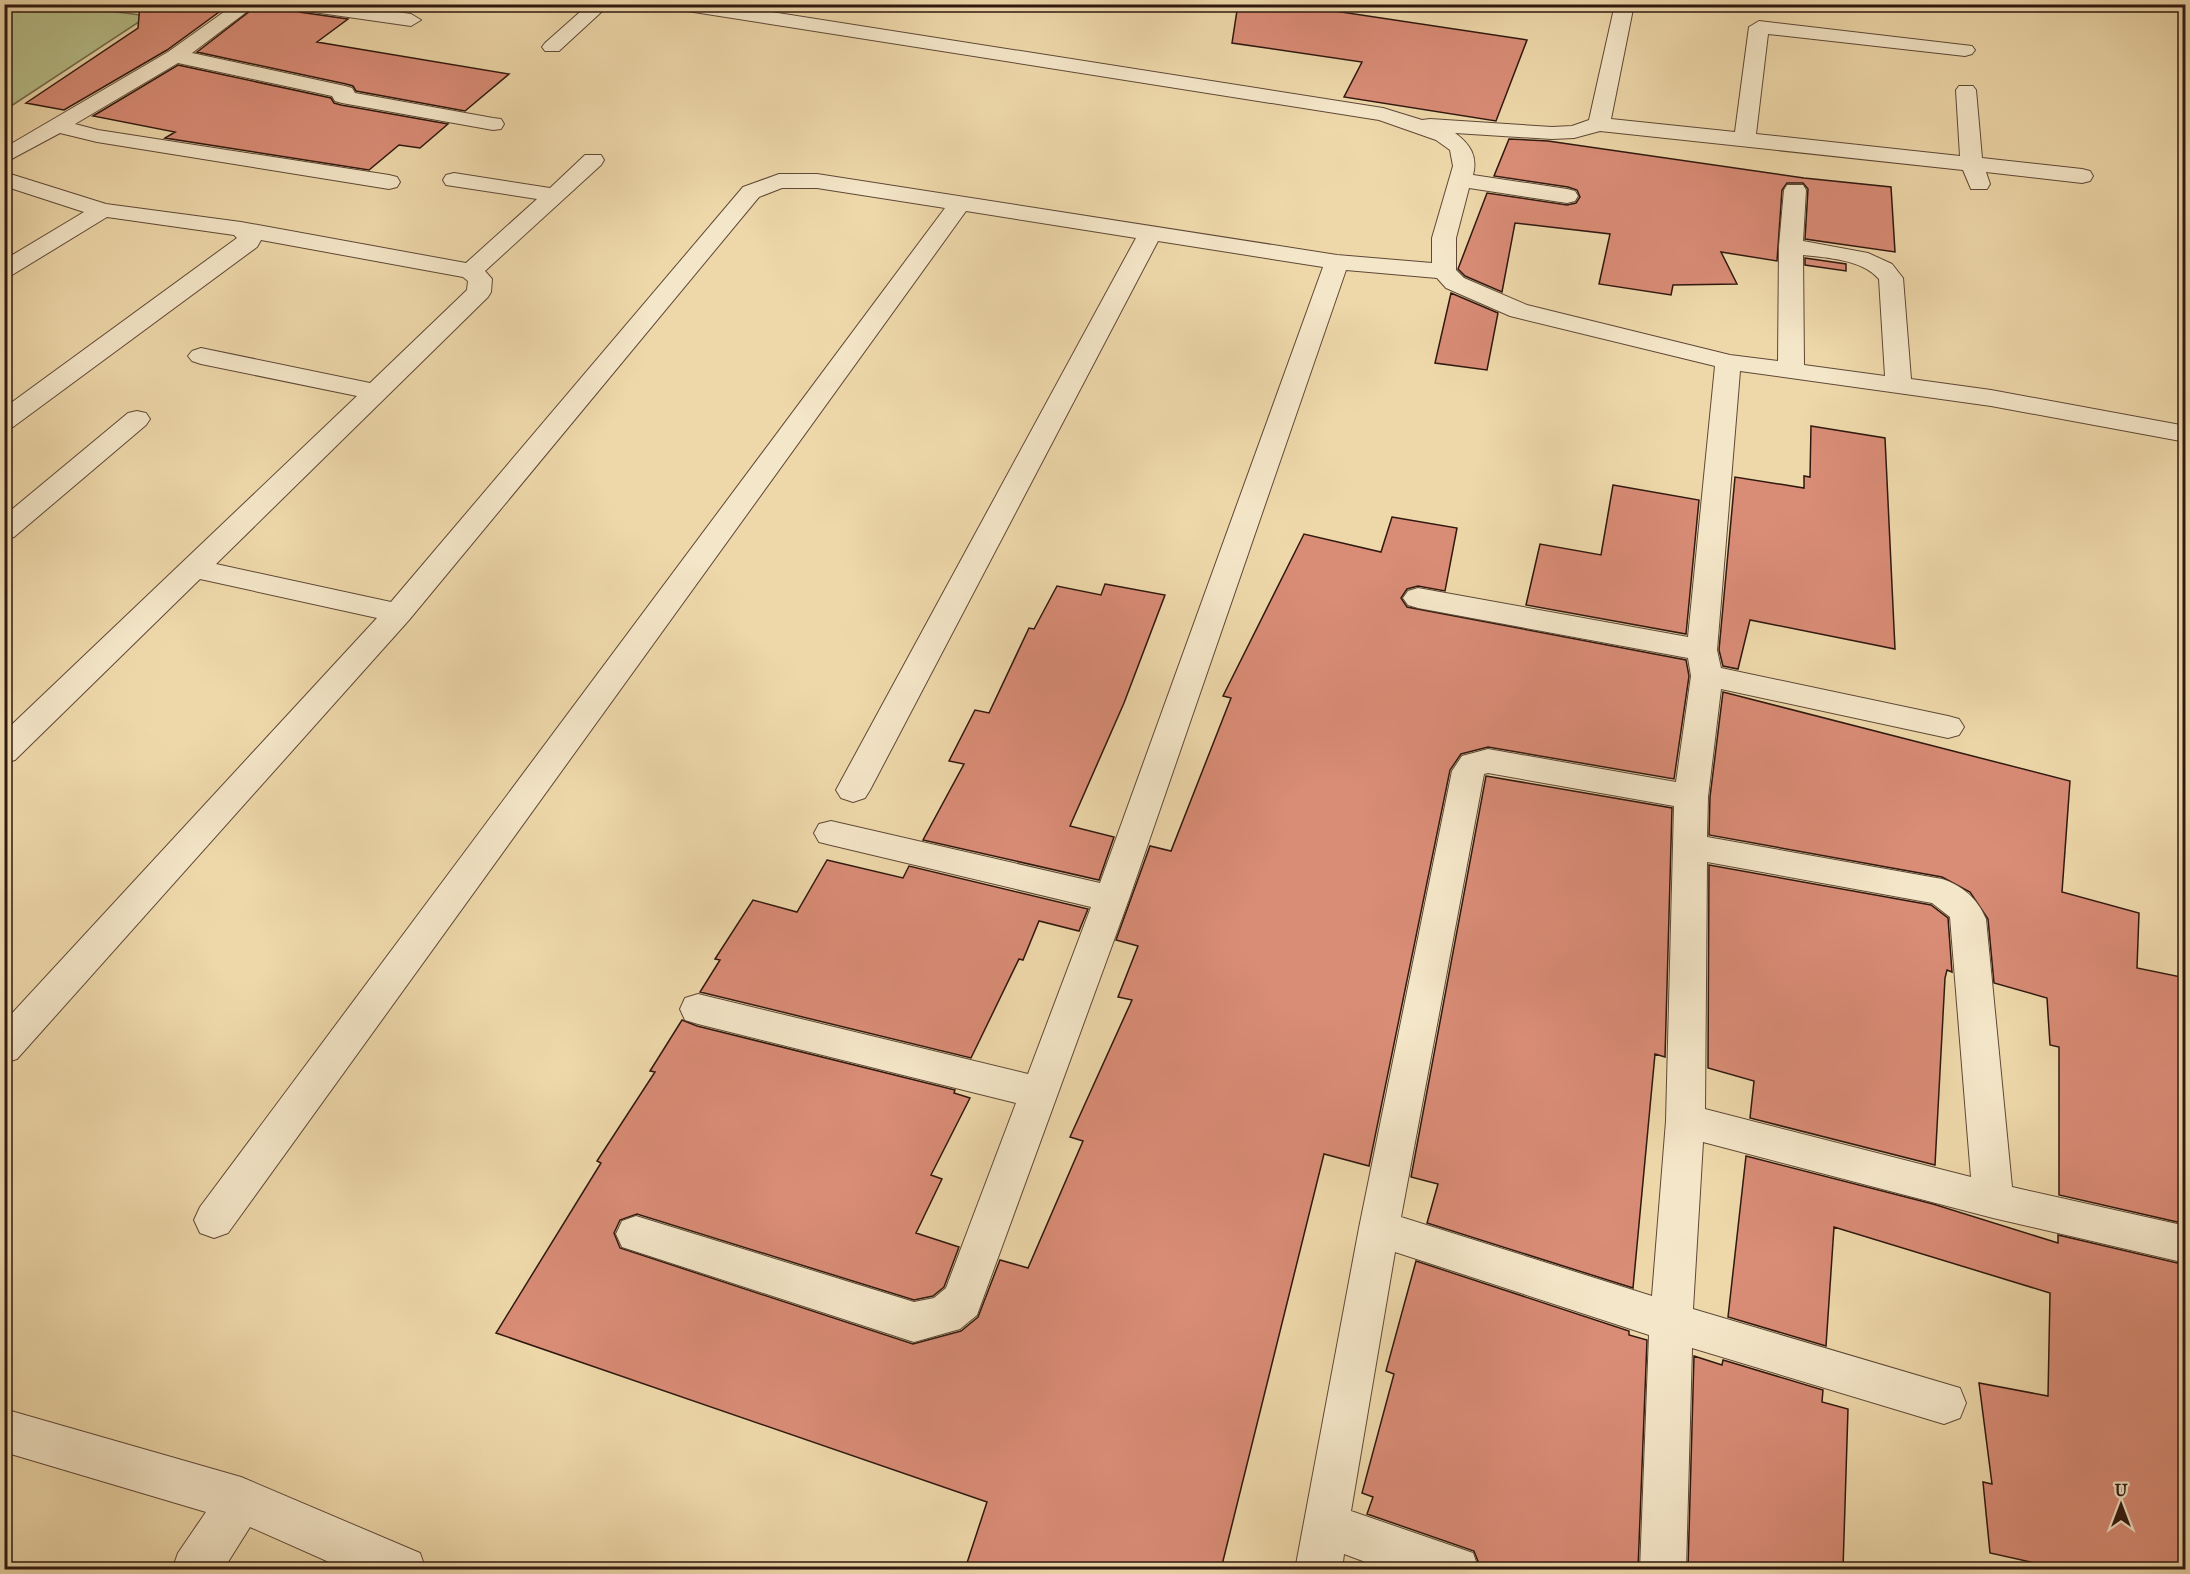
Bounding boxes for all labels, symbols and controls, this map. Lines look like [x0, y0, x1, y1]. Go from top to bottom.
north arrow [2091, 1475, 2151, 1535]
text: U [2115, 1481, 2128, 1500]

